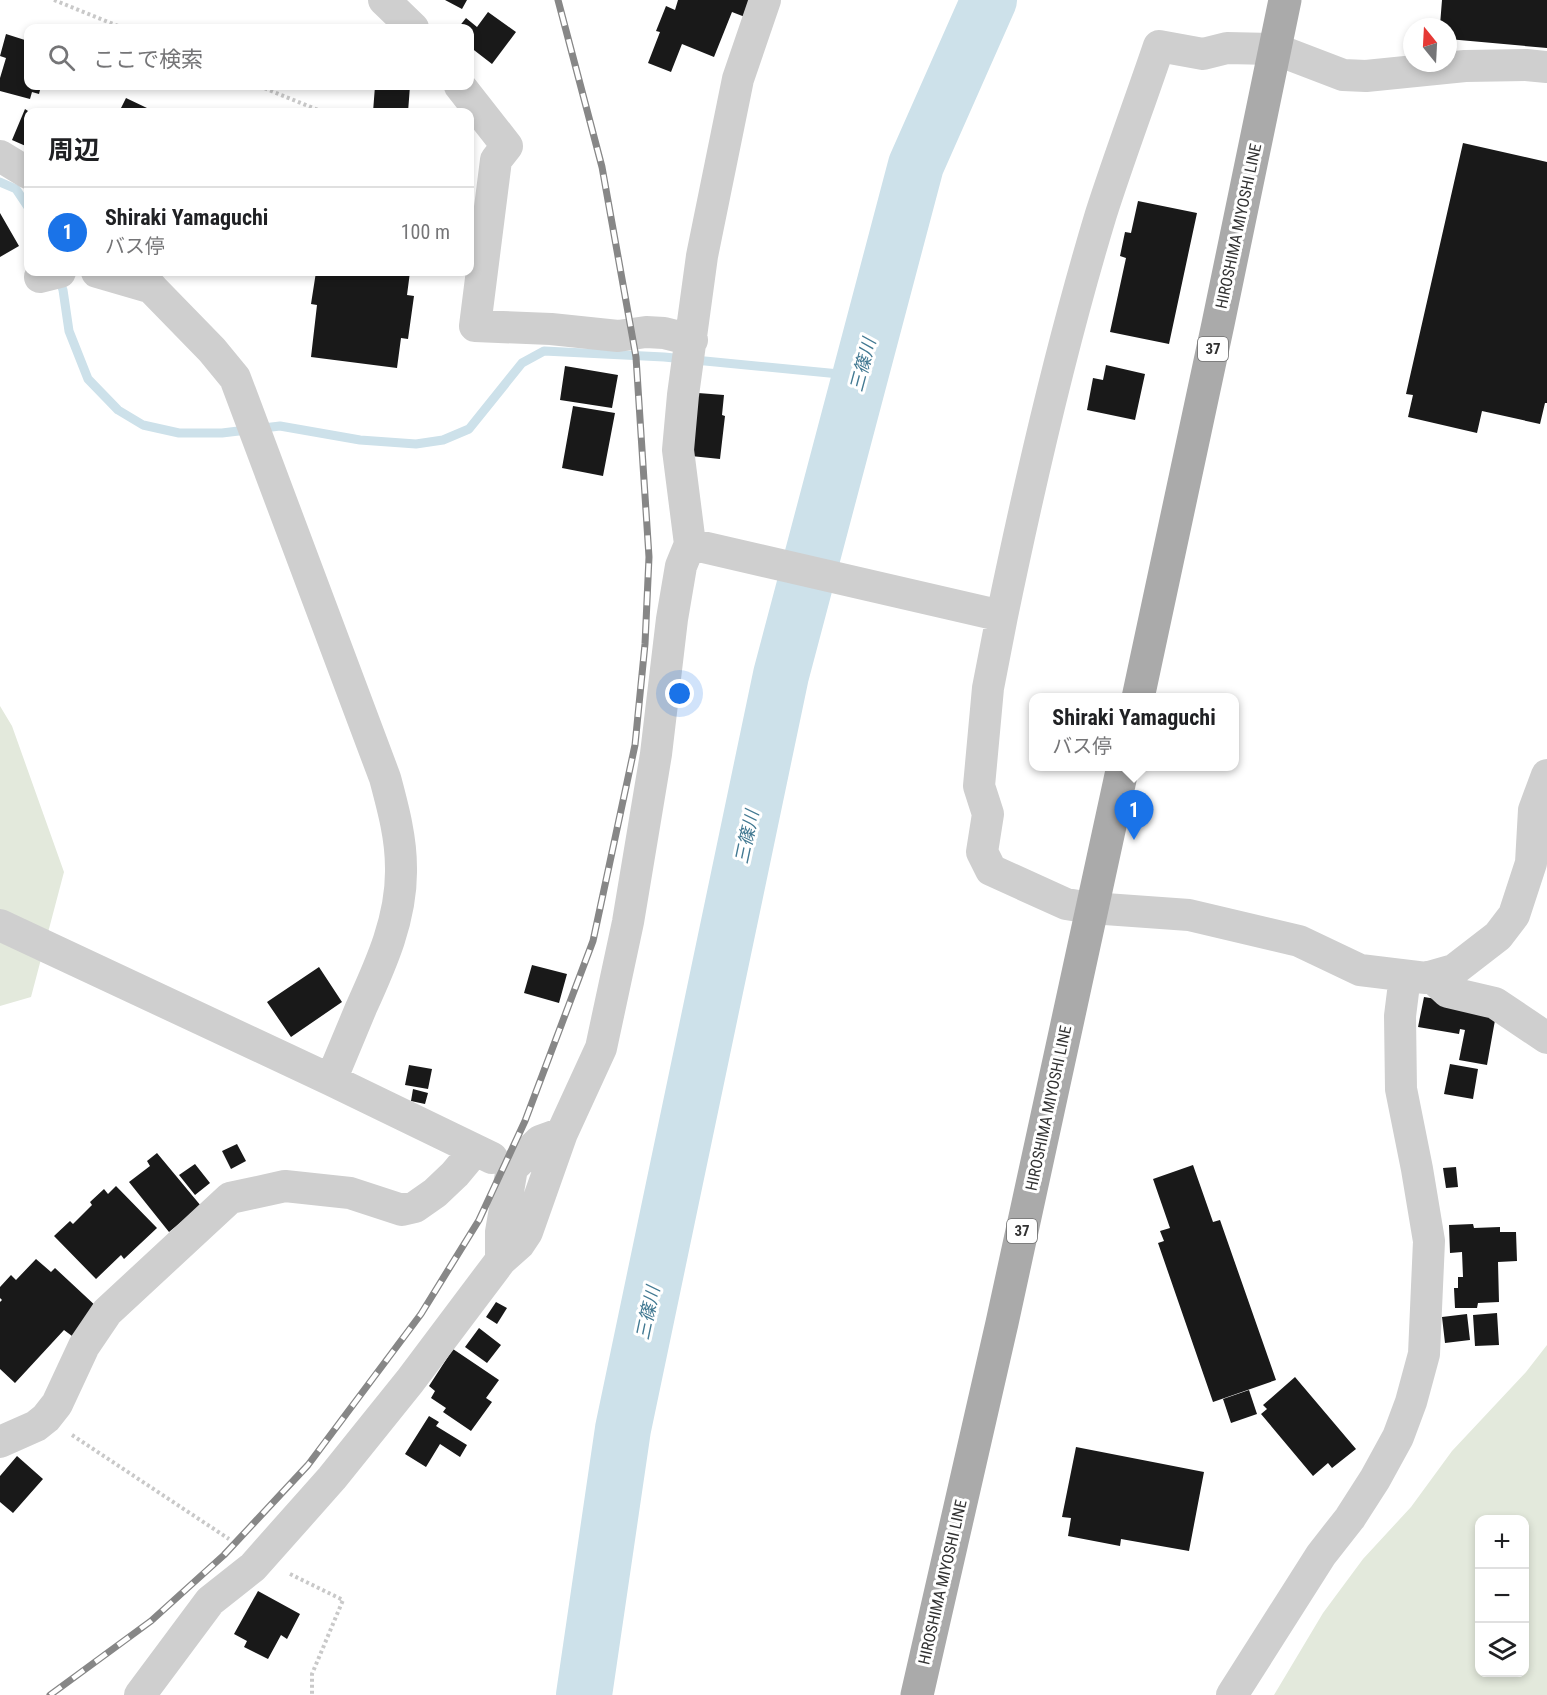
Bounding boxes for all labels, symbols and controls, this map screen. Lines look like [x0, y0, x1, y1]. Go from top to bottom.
north arrow [1403, 18, 1457, 72]
search box [24, 24, 474, 90]
icon: search [45, 41, 78, 74]
text: ここで検索 [93, 47, 203, 72]
text: 周辺 [48, 135, 100, 165]
street label: HIROSHIMA MIYOSHI LINE [1212, 142, 1265, 310]
text: Shiraki Yamaguchi [105, 205, 268, 230]
text: 1 [62, 220, 73, 244]
text: 100 m [401, 220, 450, 244]
text: バス停 [105, 234, 165, 258]
water label: 三篠川 [845, 334, 880, 394]
road number: 37 [1198, 337, 1228, 361]
your location [665, 679, 694, 708]
popup [1029, 693, 1239, 771]
text: Shiraki Yamaguchi [1052, 705, 1216, 730]
text: バス停 [1052, 734, 1112, 758]
pin: 1 [1114, 790, 1154, 840]
water label: 三篠川 [731, 806, 763, 865]
street label: HIROSHIMA MIYOSHI LINE [1022, 1024, 1075, 1192]
road number: 37 [1007, 1219, 1037, 1243]
water label: 三篠川 [632, 1282, 664, 1341]
street label: HIROSHIMA MIYOSHI LINE [914, 1498, 971, 1666]
map controls [1475, 1515, 1529, 1677]
button: + [1475, 1515, 1529, 1569]
button: − [1475, 1569, 1529, 1623]
button: layers [1475, 1623, 1529, 1677]

